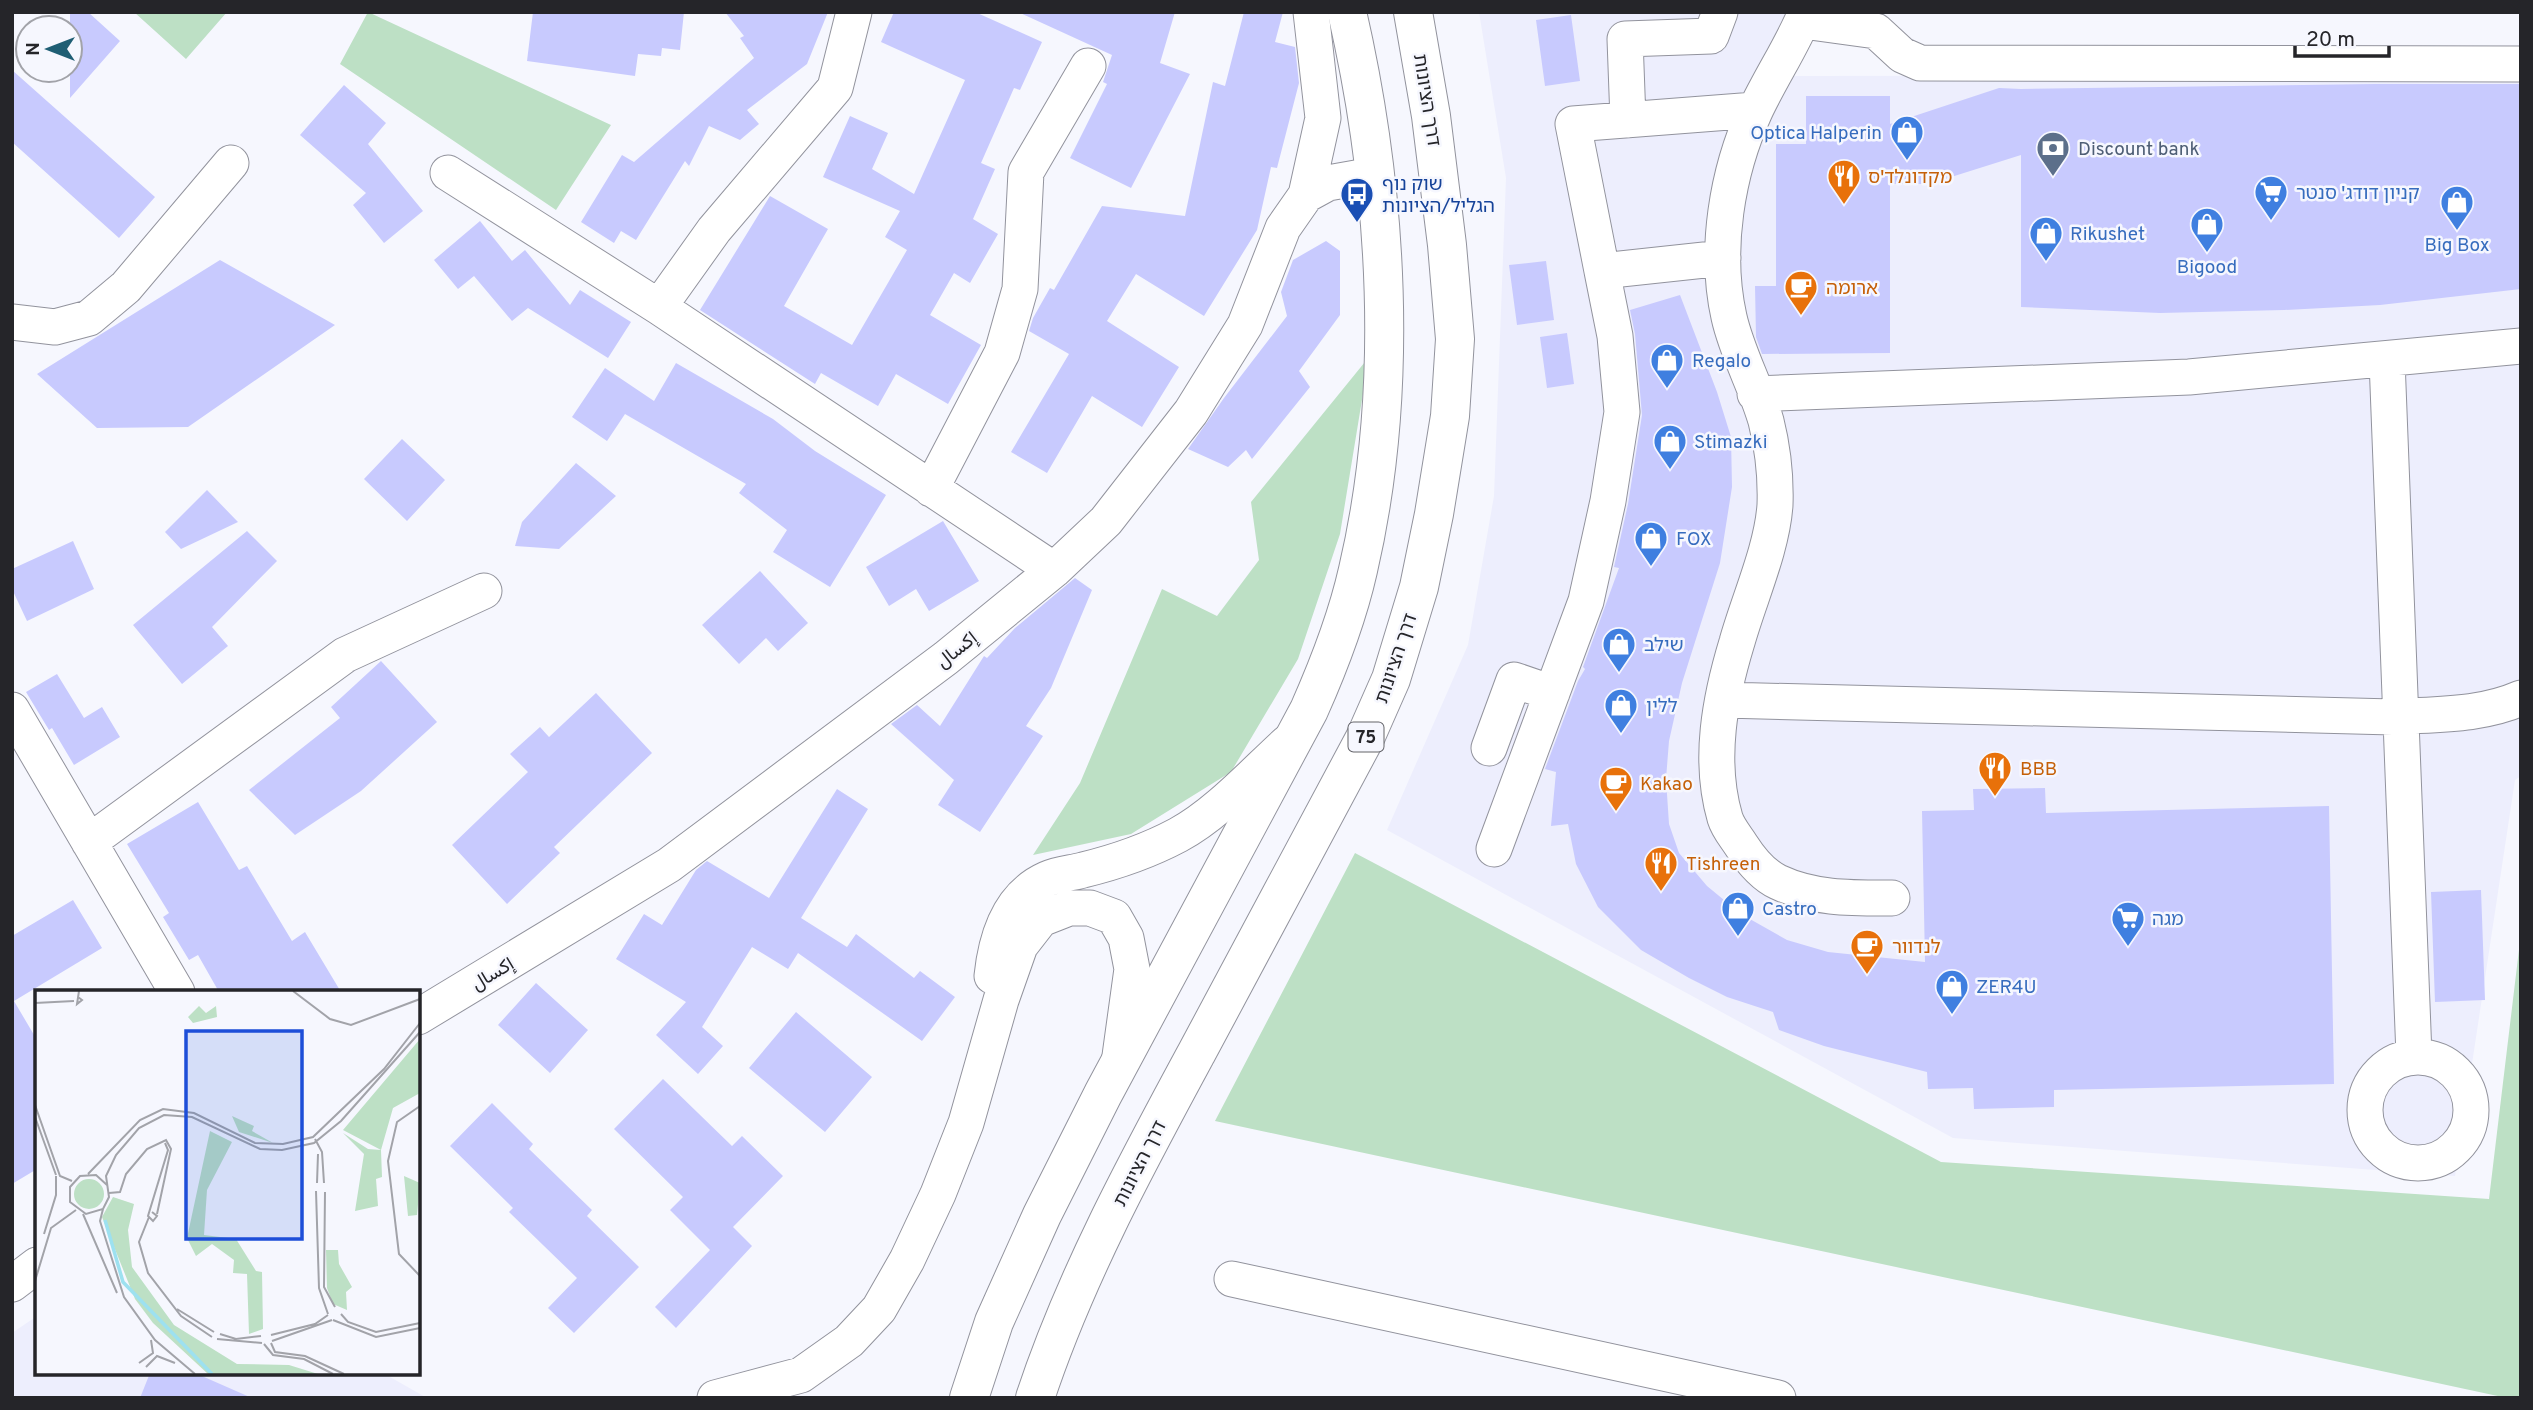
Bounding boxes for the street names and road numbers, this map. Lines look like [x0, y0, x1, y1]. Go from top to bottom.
street label: דרך הציונות [1407, 52, 1445, 148]
street label: דרך הציונות [1370, 611, 1423, 707]
street label: إكسال [932, 627, 983, 674]
road number: 75 [1348, 722, 1384, 752]
street label: إكسال [467, 953, 519, 997]
street label: דרך הציונות [1109, 1117, 1173, 1211]

